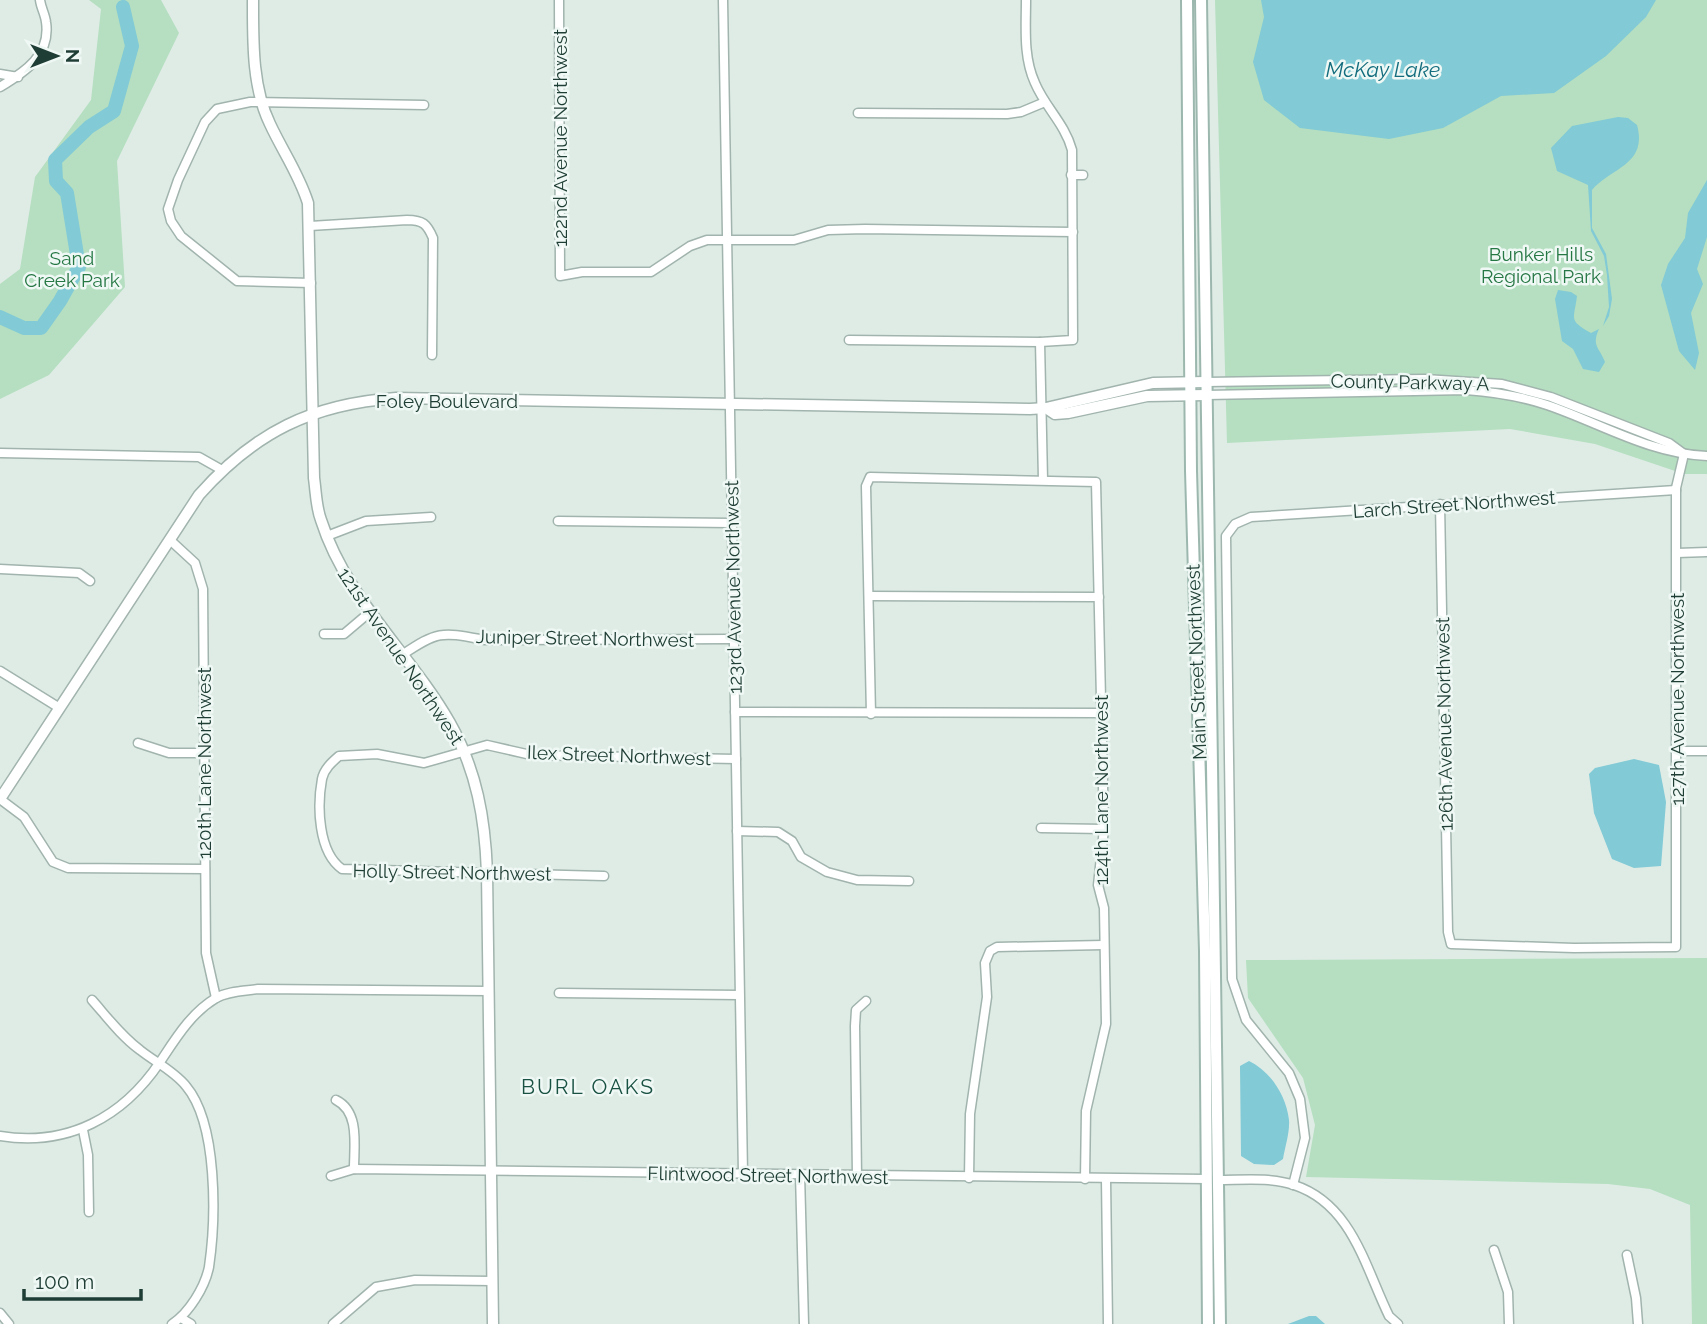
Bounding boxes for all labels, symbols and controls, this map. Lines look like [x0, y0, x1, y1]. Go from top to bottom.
north arrow [21, 21, 91, 91]
street label: 122nd Avenue Northwest [549, 28, 571, 247]
text: N [62, 49, 84, 63]
water label: McKay Lake [1326, 57, 1440, 82]
park label: Bunker Hills Regional Park [1481, 243, 1601, 287]
park label: Sand Creek Park [24, 247, 120, 291]
street label: County Parkway A [1331, 370, 1490, 394]
street label: Foley Boulevard [376, 390, 518, 412]
street label: 123rd Avenue Northwest [720, 479, 746, 694]
street label: Larch Street Northwest [1352, 486, 1557, 522]
street label: 121st Avenue Northwest [333, 563, 469, 749]
street label: Main Street Northwest [1182, 563, 1210, 760]
street label: 127th Avenue Northwest [1666, 592, 1688, 805]
street label: 126th Avenue Northwest [1431, 616, 1457, 831]
street label: Juniper Street Northwest [476, 625, 695, 651]
street label: 120th Lane Northwest [193, 666, 215, 859]
street label: 124th Lane Northwest [1090, 694, 1112, 885]
street label: Ilex Street Northwest [527, 741, 712, 769]
street label: Holly Street Northwest [352, 859, 552, 885]
district label: BURL OAKS [521, 1074, 655, 1099]
street label: Flintwood Street Northwest [647, 1162, 889, 1188]
scale bar [24, 1258, 142, 1302]
text: 100 m [35, 1269, 94, 1294]

